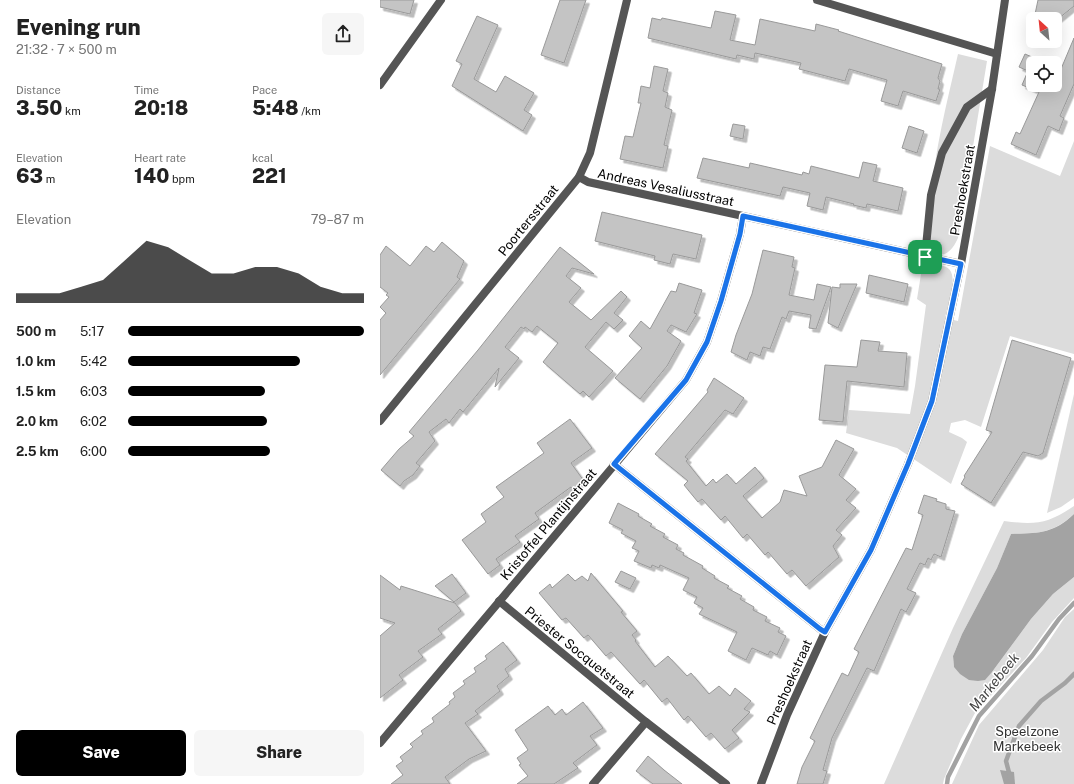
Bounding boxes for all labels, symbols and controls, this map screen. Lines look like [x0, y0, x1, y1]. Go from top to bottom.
north arrow [1026, 12, 1062, 48]
map controls [1026, 12, 1062, 92]
button: share [322, 13, 364, 55]
text: Evening run [16, 14, 141, 40]
text: 21:32 · 7 × 500 m [16, 42, 117, 57]
button: locate [1026, 56, 1062, 92]
text: Distance [16, 84, 61, 96]
text: Time [134, 84, 159, 96]
text: Pace [252, 84, 277, 96]
text: 3.50 [16, 96, 62, 120]
text: 20:18 [134, 96, 188, 120]
text: 5:48 [252, 96, 299, 120]
text: km [62, 105, 81, 117]
text: /km [299, 105, 321, 117]
street label: Preshoekstraat [947, 143, 978, 237]
text: Elevation [16, 152, 63, 164]
text: Heart rate [134, 152, 186, 164]
text: kcal [252, 152, 273, 164]
text: 63 [16, 164, 43, 188]
text: 140 [134, 164, 169, 188]
text: 221 [252, 164, 287, 188]
street label: Andreas Vesaliusstraat [596, 166, 736, 209]
text: m [43, 173, 55, 185]
text: bpm [169, 173, 195, 185]
street label: Poortersstraat [495, 182, 562, 259]
text: Elevation [16, 212, 71, 227]
text: 79–87 m [311, 212, 364, 227]
pin [908, 240, 942, 274]
icon: arrive [914, 246, 936, 268]
text: 500 m [16, 324, 56, 339]
text: 5:17 [80, 324, 104, 339]
text: 1.0 km [16, 354, 56, 369]
text: 5:42 [80, 354, 107, 369]
text: 1.5 km [16, 384, 56, 399]
text: 6:03 [80, 384, 107, 399]
text: 2.0 km [16, 414, 58, 429]
text: 6:02 [80, 414, 107, 429]
text: 2.5 km [16, 444, 59, 459]
text: 6:00 [80, 444, 107, 459]
street label: Kristoffel Plantijnstraat [497, 465, 600, 583]
street label: Priester Socquetstraat [522, 604, 638, 701]
street label: Preshoekstraat [764, 637, 815, 727]
water label: Markebeek [966, 649, 1023, 714]
park label: Speelzone Markebeek [993, 724, 1061, 754]
button: Save [16, 730, 186, 776]
button: Share [194, 730, 364, 776]

